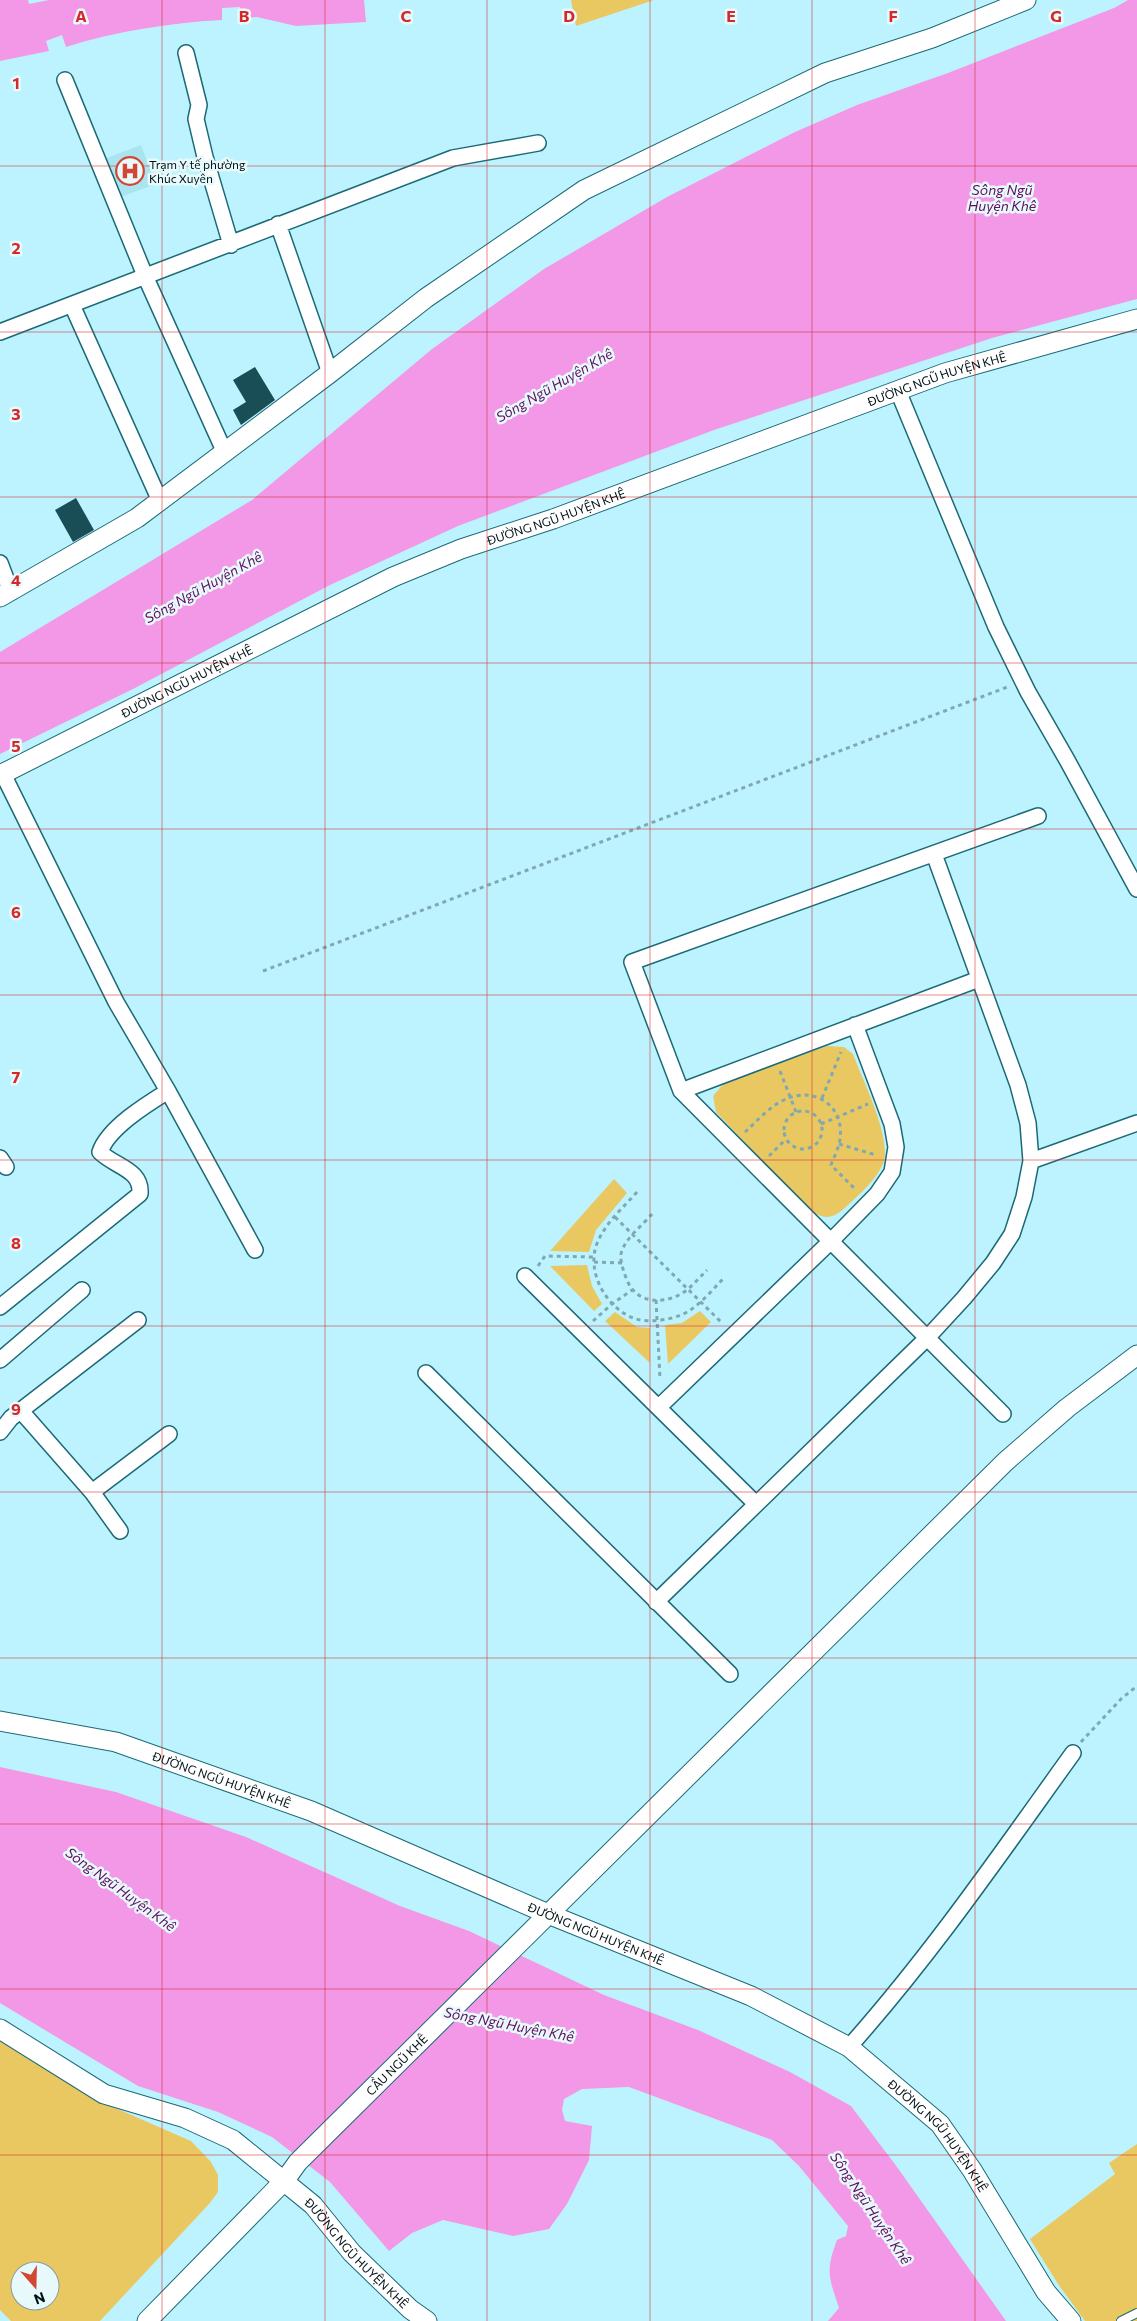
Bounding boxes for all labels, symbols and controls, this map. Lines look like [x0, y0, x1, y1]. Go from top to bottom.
text: A [75, 6, 87, 25]
text: B [239, 6, 250, 25]
text: C [401, 6, 412, 25]
text: D [563, 6, 575, 25]
text: E [726, 6, 736, 25]
text: F [888, 6, 898, 25]
text: G [1050, 6, 1062, 25]
text: 1 [12, 73, 20, 92]
hospital icon: Trạm Y tế phường Khúc Xuyên [115, 156, 145, 186]
place label: Trạm Y tế phường Khúc Xuyên [149, 157, 246, 185]
water label: Sông Ngũ Huyện Khê [968, 181, 1037, 214]
text: 2 [11, 238, 21, 257]
water label: Sông Ngũ Huyện Khê [493, 344, 616, 425]
street label: ĐƯỜNG NGŨ HUYỆN KHÊ [864, 349, 1008, 409]
text: 3 [11, 404, 21, 423]
street label: ĐƯỜNG NGŨ HUYỆN KHÊ [484, 486, 627, 547]
water label: Sông Ngũ Huyện Khê [141, 547, 265, 626]
text: 4 [11, 570, 21, 589]
street label: ĐƯỜNG NGŨ HUYỆN KHÊ [118, 642, 255, 720]
text: 5 [11, 736, 21, 755]
text: 6 [11, 902, 21, 921]
text: 7 [12, 1067, 21, 1086]
text: 8 [11, 1233, 21, 1252]
text: 9 [11, 1399, 21, 1418]
street label: ĐƯỜNG NGŨ HUYỆN KHÊ [150, 1748, 293, 1810]
water label: Sông Ngũ Huyện Khê [63, 1843, 180, 1935]
street label: ĐƯỜNG NGŨ HUYỆN KHÊ [525, 1899, 666, 1967]
water label: Sông Ngũ Huyện Khê [443, 2003, 576, 2045]
street label: CẦU NGŨ KHÊ [363, 2031, 430, 2098]
street label: ĐƯỜNG NGŨ HUYỆN KHÊ [885, 2076, 990, 2194]
water label: Sông Ngũ Huyện Khê [827, 2149, 915, 2268]
street label: ĐƯỜNG NGŨ HUYỆN KHÊ [302, 2194, 411, 2311]
north arrow [10, 2261, 60, 2311]
text: N [32, 2289, 47, 2308]

